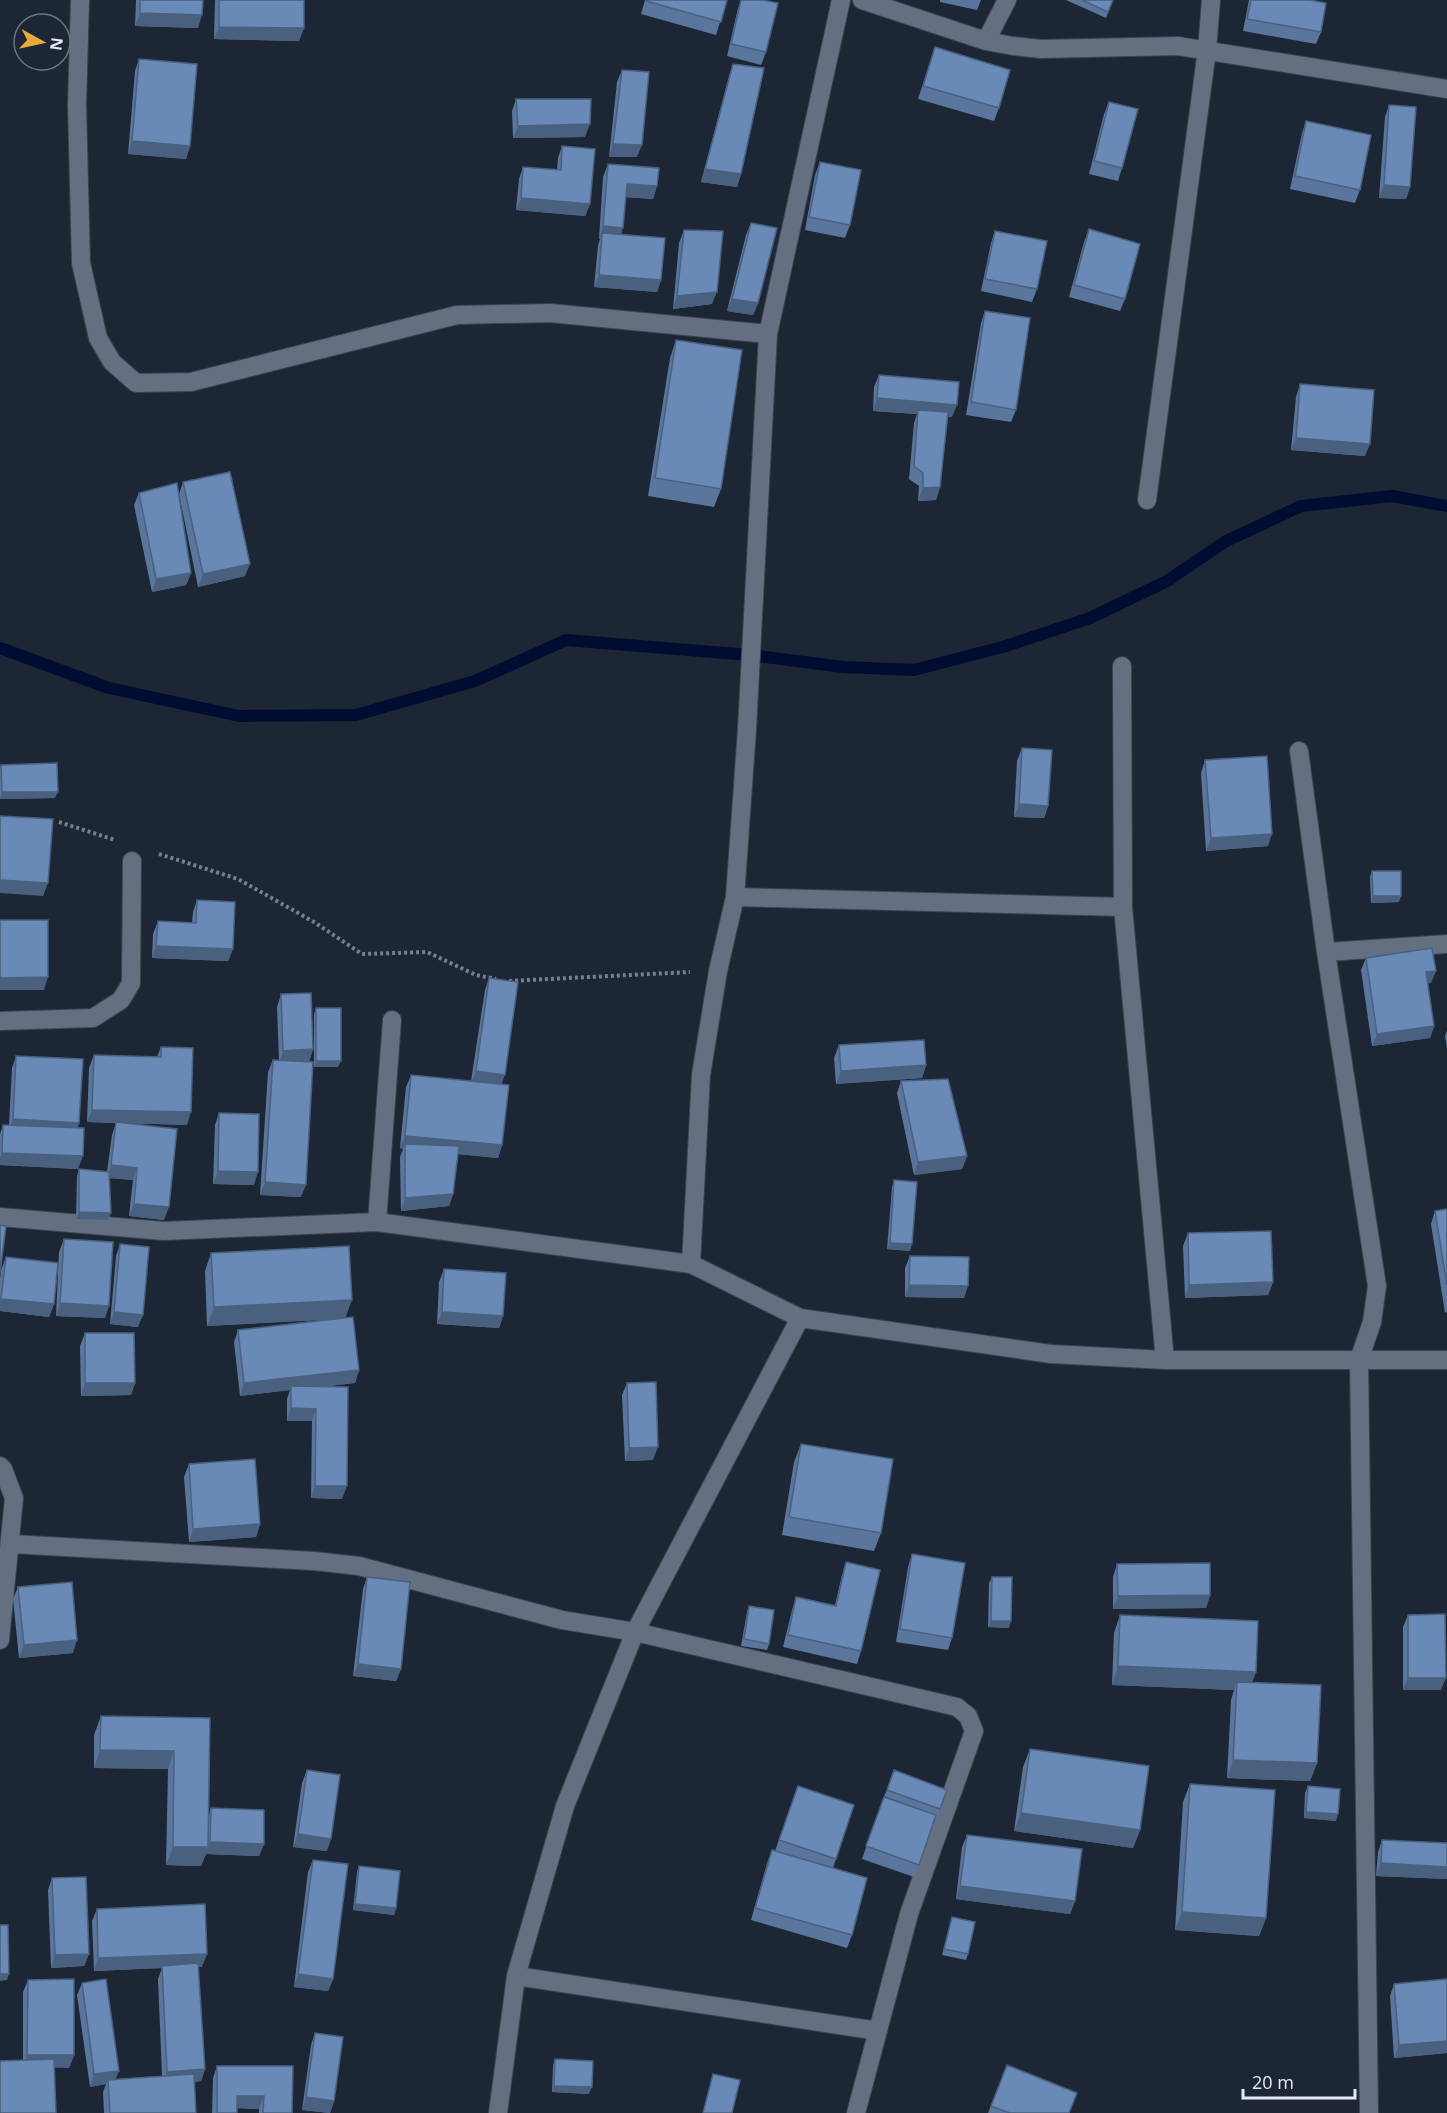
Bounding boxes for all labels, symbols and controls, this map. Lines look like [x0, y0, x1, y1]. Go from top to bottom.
north arrow [12, 12, 72, 72]
text: N [45, 36, 69, 52]
scale bar [1243, 2062, 1356, 2100]
text: 20 m [1252, 2070, 1294, 2094]

